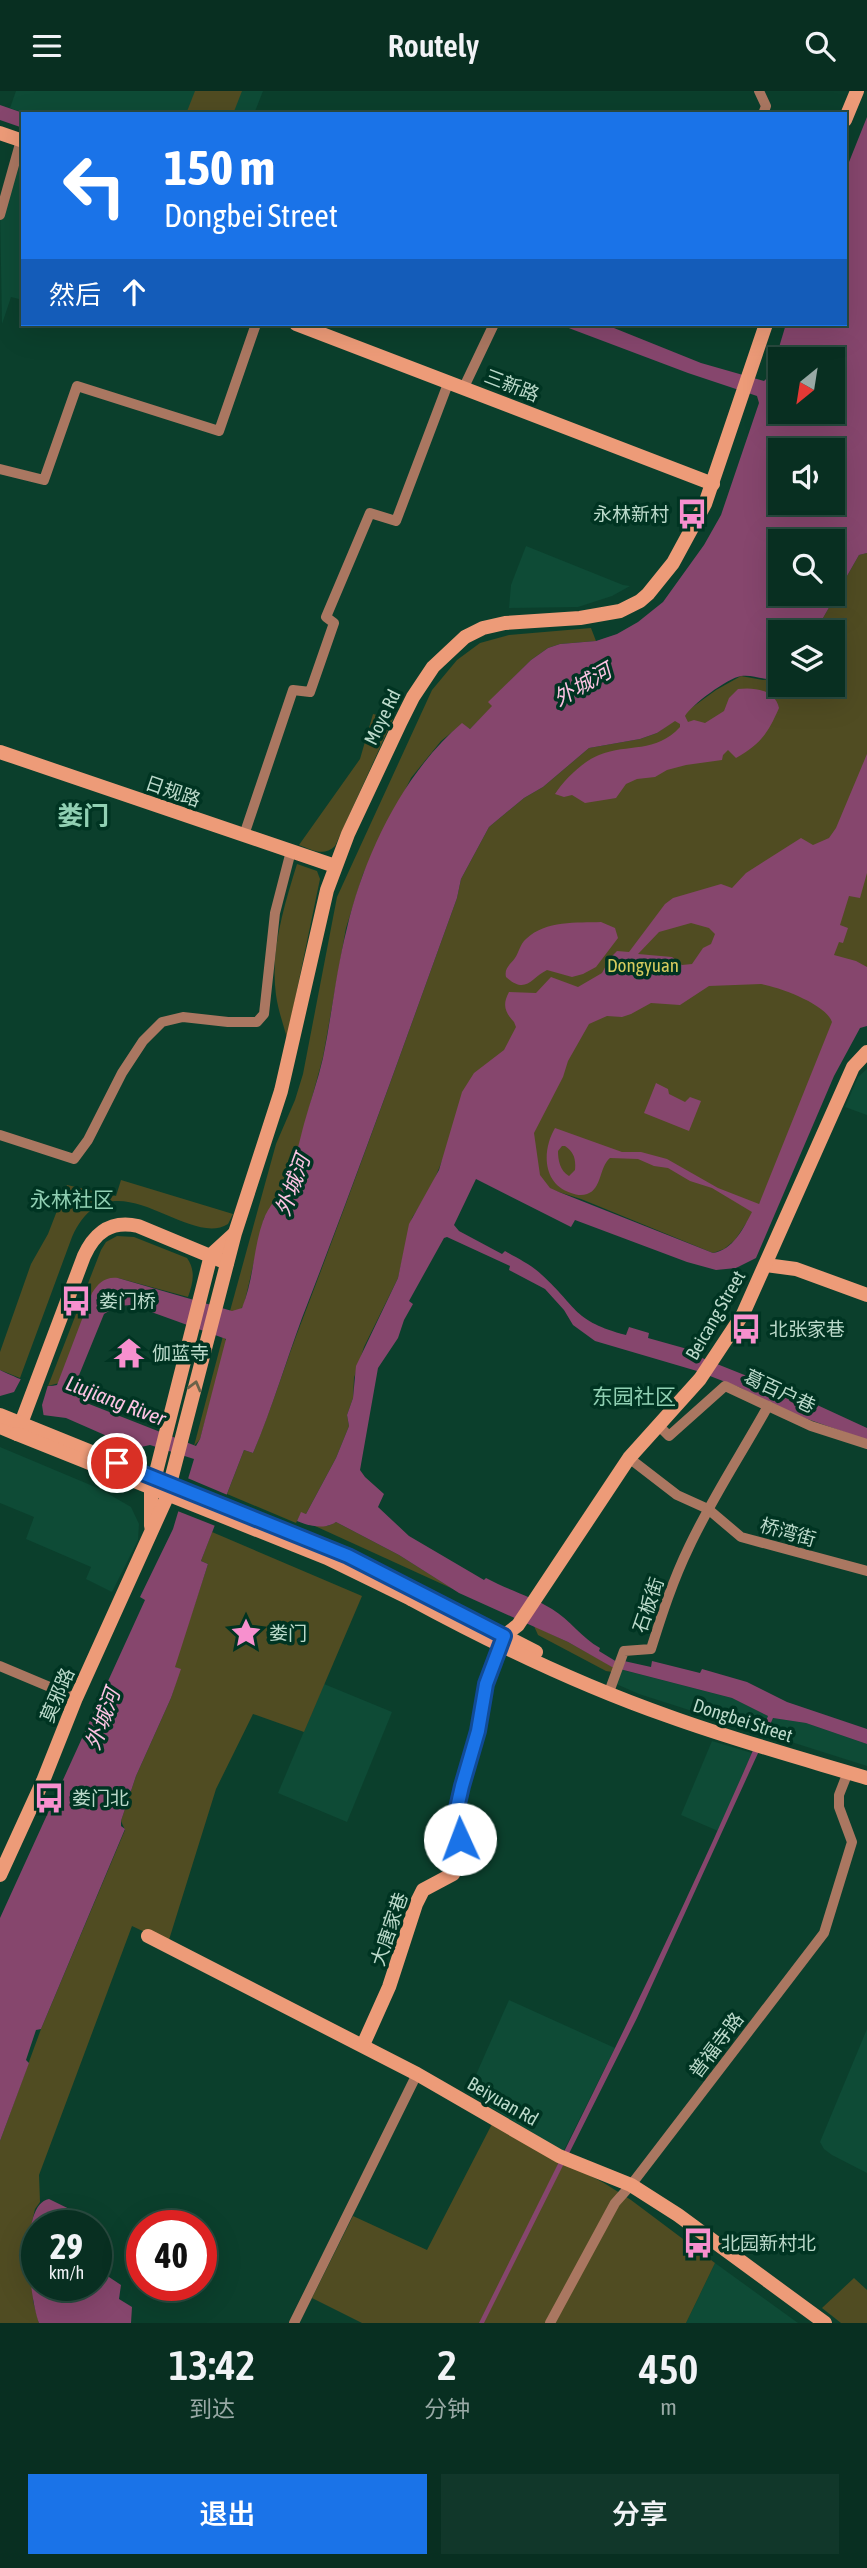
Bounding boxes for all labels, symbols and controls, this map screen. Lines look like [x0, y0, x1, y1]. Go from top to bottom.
icon: menu [28, 27, 66, 65]
text: Routely [388, 27, 479, 64]
icon: search [801, 27, 839, 65]
text: 150 m [164, 139, 275, 195]
icon: left [49, 140, 140, 231]
text: Dongbei Street [164, 197, 338, 234]
icon: ahead [115, 273, 153, 311]
text: 然后 [49, 280, 101, 310]
north arrow [768, 347, 845, 423]
map controls [768, 347, 845, 697]
street label: 三新路 [481, 365, 543, 405]
button: sound [768, 438, 845, 515]
bus stop icon: 永林新村 [675, 497, 709, 531]
place label: 永林新村 [593, 503, 669, 525]
button: search [768, 529, 845, 606]
button: layers [768, 620, 845, 697]
water label: 外城河 [549, 656, 619, 710]
street label: Moye Rd [359, 686, 405, 748]
street label: 日规路 [142, 771, 204, 811]
district label: 娄门 [57, 801, 109, 831]
park label: Dongyuan [607, 954, 679, 976]
water label: 外城河 [270, 1148, 315, 1219]
district label: 永林社区 [30, 1187, 114, 1211]
street label: Beicang Street [681, 1266, 749, 1364]
bus stop icon: 娄门桥 [59, 1284, 93, 1318]
place label: 娄门桥 [99, 1290, 156, 1312]
bus stop icon: 北张家巷 [729, 1312, 763, 1346]
place label: 北张家巷 [769, 1318, 845, 1340]
temple icon: 伽蓝寺 [112, 1336, 146, 1370]
place label: 伽蓝寺 [152, 1342, 209, 1364]
street label: 葛百户巷 [741, 1365, 819, 1417]
water label: Liujiang River [63, 1370, 170, 1430]
one-way arrow [187, 1381, 201, 1393]
district label: 东园社区 [592, 1384, 676, 1408]
pin [87, 1433, 147, 1493]
icon: arrive [98, 1444, 136, 1482]
street label: 桥湾街 [758, 1514, 818, 1550]
street label: 石板街 [628, 1574, 668, 1636]
place icon: 娄门 [229, 1616, 263, 1650]
place label: 娄门 [269, 1622, 307, 1644]
street label: 莫邪路 [36, 1664, 78, 1726]
water label: 外城河 [80, 1682, 125, 1753]
street label: Dongbei Street [691, 1694, 795, 1746]
bus stop icon: 娄门北 [32, 1781, 66, 1815]
place label: 娄门北 [72, 1787, 129, 1809]
position arrow [423, 1802, 497, 1876]
street label: 大唐家巷 [366, 1889, 412, 1969]
street label: 普福寺路 [684, 2008, 748, 2082]
street label: Beiyuan Rd [464, 2072, 542, 2130]
speed limit sign: 40 [126, 2210, 217, 2301]
text: 29 [50, 2226, 83, 2266]
bus stop icon: 北园新村北 [681, 2226, 715, 2260]
place label: 北园新村北 [721, 2232, 816, 2254]
text: km/h [49, 2262, 84, 2283]
text: 13:42 [169, 2341, 255, 2389]
text: 2 [437, 2341, 457, 2389]
text: 450 [639, 2345, 698, 2393]
text: m [660, 2394, 677, 2420]
text: 到达 [189, 2396, 235, 2422]
text: 分钟 [424, 2396, 470, 2422]
button: 退出 [28, 2474, 427, 2554]
button: 分享 [441, 2474, 839, 2554]

